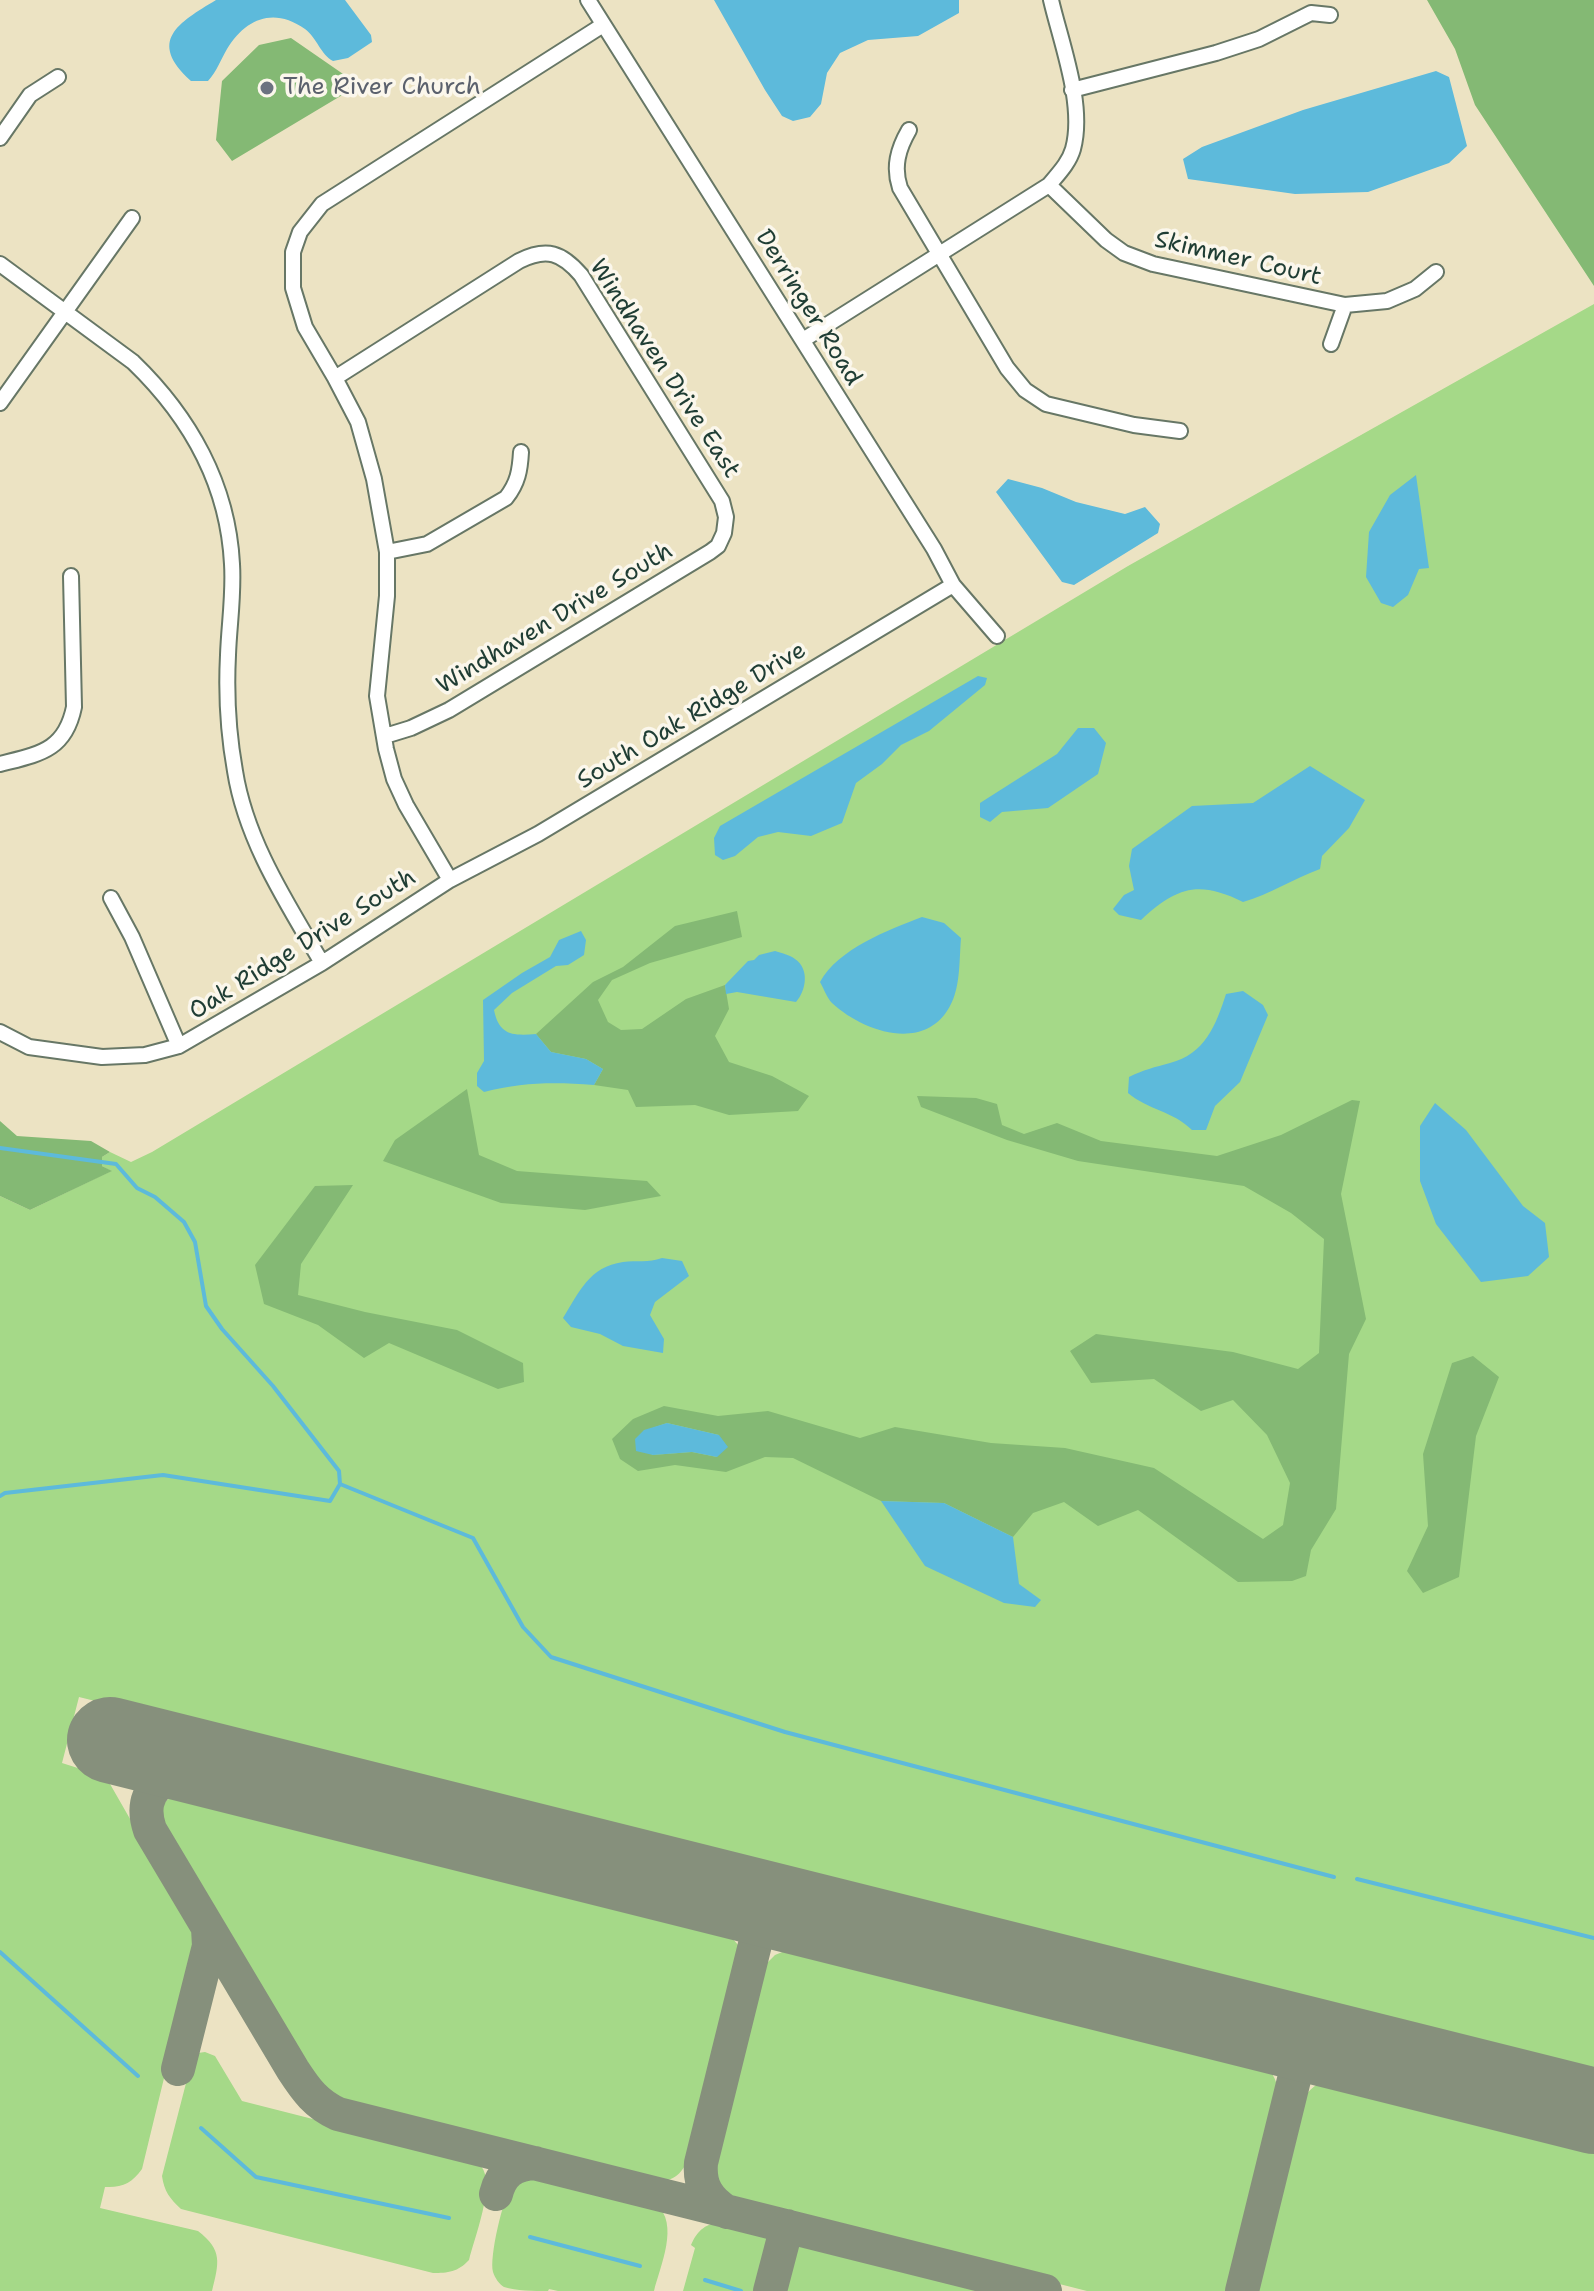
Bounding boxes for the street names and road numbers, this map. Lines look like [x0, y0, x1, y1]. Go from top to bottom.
street label: Derringer Road [749, 225, 867, 391]
street label: Skimmer Court [1152, 226, 1324, 292]
street label: Windhaven Drive East [582, 254, 746, 484]
street label: Windhaven Drive South [432, 537, 678, 701]
street label: South Oak Ridge Drive [572, 636, 812, 796]
street label: Oak Ridge Drive South [184, 863, 422, 1027]

